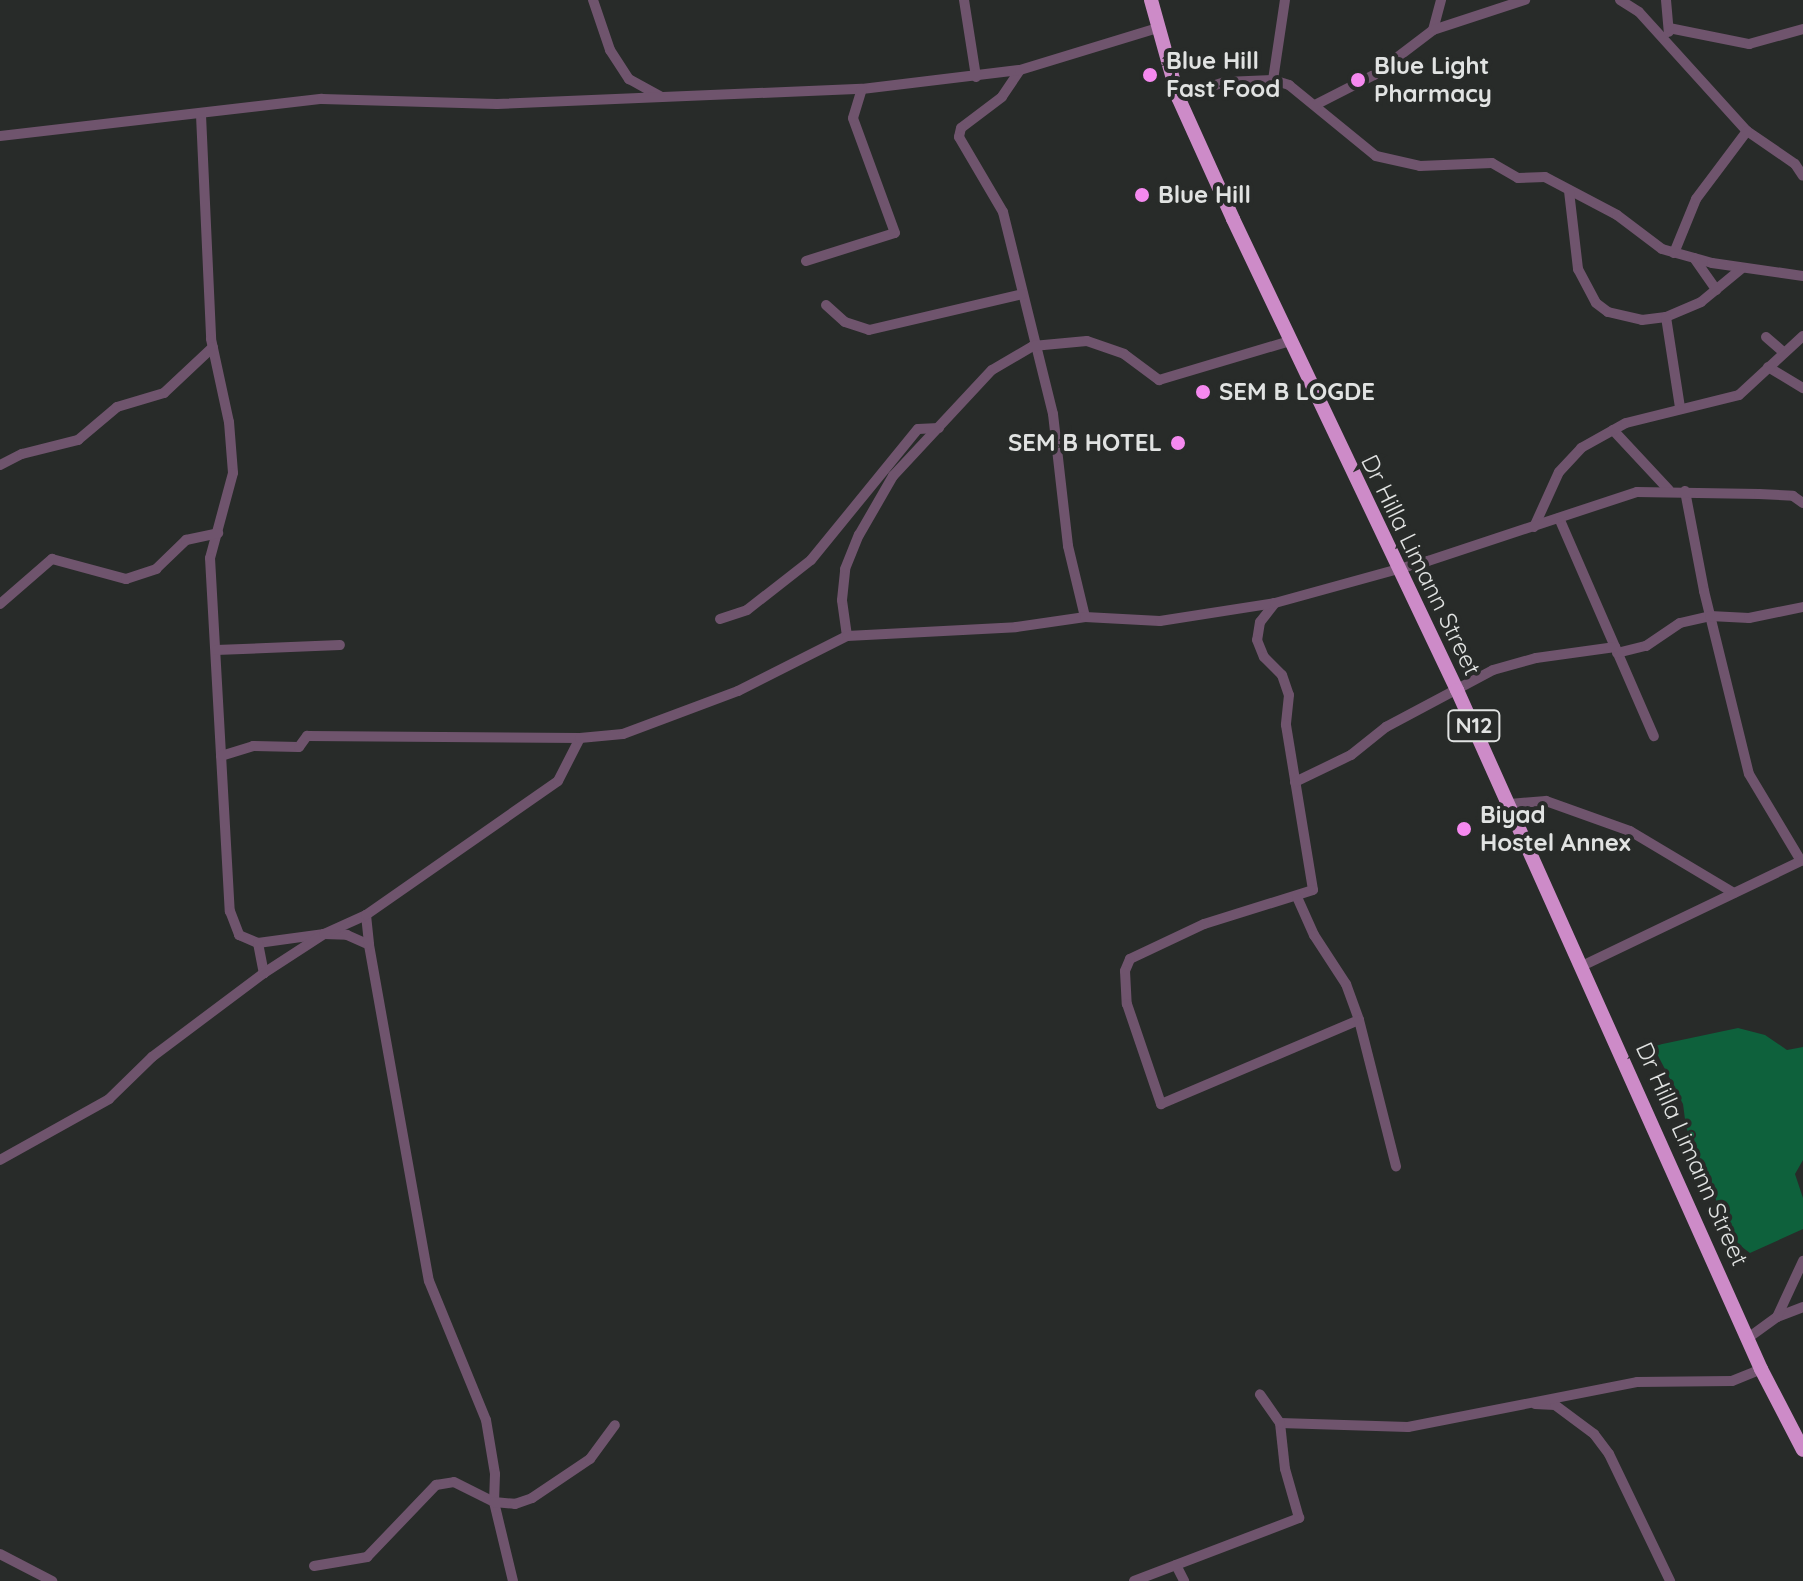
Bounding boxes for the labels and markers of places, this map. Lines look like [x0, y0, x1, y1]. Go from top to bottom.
place label: Blue Hill Fast Food [1166, 47, 1280, 103]
place label: Blue Light Pharmacy [1374, 52, 1492, 108]
marker: Blue Hill Fast Food [1141, 66, 1159, 84]
marker: Blue Light Pharmacy [1349, 71, 1367, 89]
place label: Blue Hill [1158, 181, 1251, 209]
marker: Blue Hill [1133, 186, 1151, 204]
place label: SEM B LOGDE [1219, 378, 1375, 406]
marker: SEM B LOGDE [1194, 383, 1212, 401]
place label: SEM B HOTEL [1008, 429, 1162, 457]
marker: SEM B HOTEL [1169, 434, 1187, 452]
place label: Biyad Hostel Annex [1480, 801, 1631, 857]
marker: Biyad Hostel Annex [1455, 820, 1473, 838]

